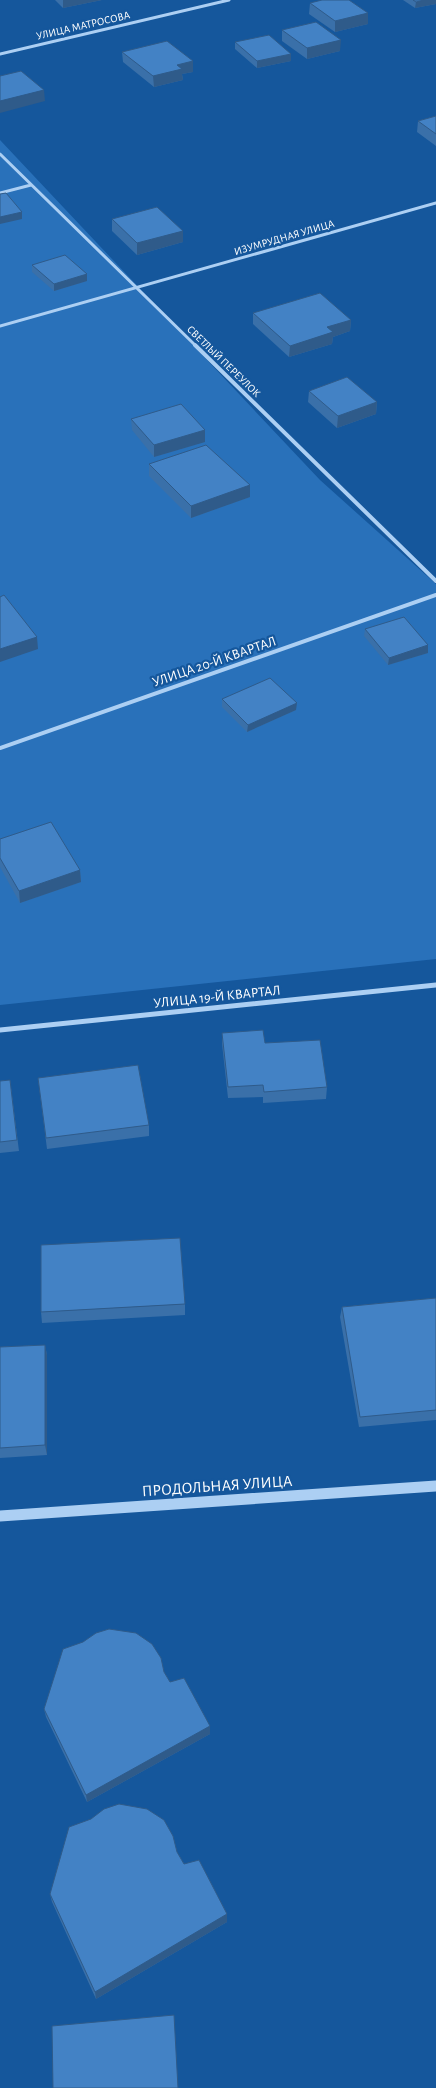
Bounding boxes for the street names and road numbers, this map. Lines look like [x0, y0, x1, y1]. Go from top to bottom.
street label: УЛИЦА МАТРОСОВА [35, 9, 131, 42]
street label: ИЗУМРУДНАЯ УЛИЦА [233, 218, 336, 257]
street label: СВЕТЛЫЙ ПЕРЕУЛОК [185, 324, 263, 400]
street label: УЛИЦА 20-Й КВАРТАЛ [150, 633, 278, 690]
street label: УЛИЦА 19-Й КВАРТАЛ [153, 982, 281, 1011]
street label: ПРОДОЛЬНАЯ УЛИЦА [141, 1473, 293, 1499]

